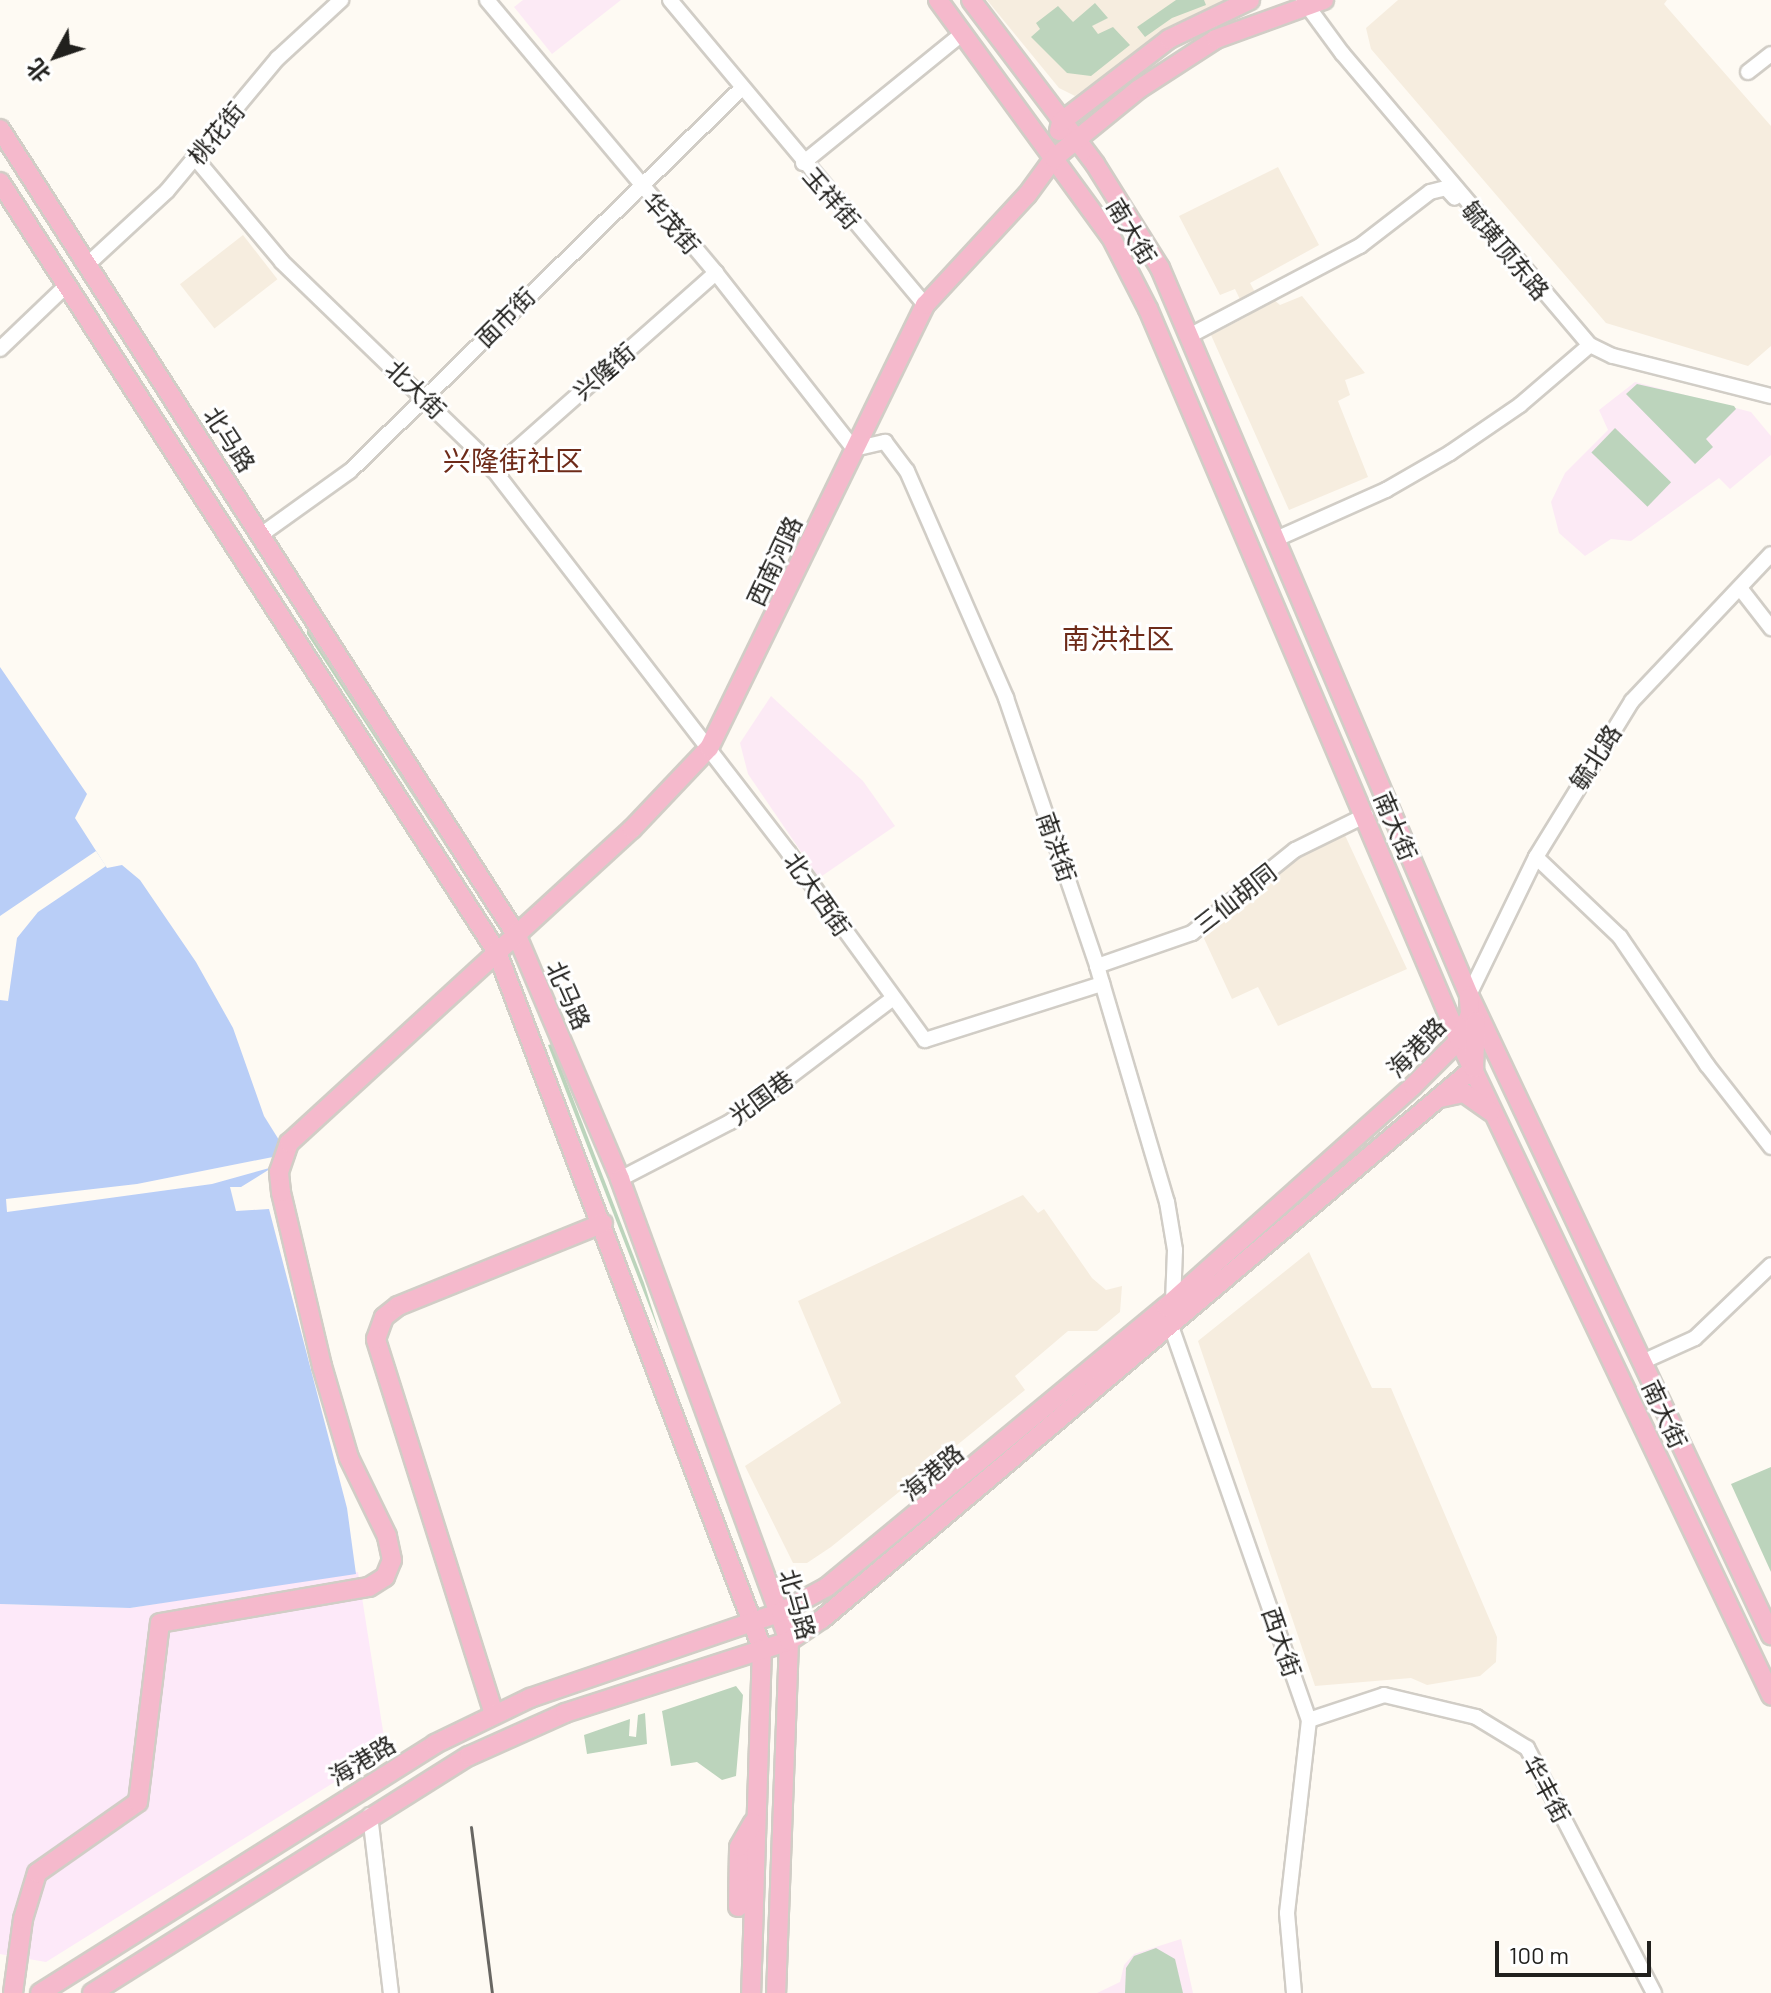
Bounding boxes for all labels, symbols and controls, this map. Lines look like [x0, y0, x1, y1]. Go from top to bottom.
north arrow [16, 16, 96, 96]
text: 北 [21, 55, 55, 88]
street label: 桃花街 [182, 96, 250, 170]
street label: 玉祥街 [798, 161, 866, 235]
street label: 华茂街 [638, 186, 706, 260]
street label: 南大街 [1101, 193, 1163, 269]
street label: 毓璜顶东路 [1456, 195, 1556, 305]
street label: 面市街 [469, 281, 541, 353]
street label: 兴隆街 [567, 337, 641, 405]
street label: 北大街 [380, 354, 452, 424]
street label: 北马路 [198, 401, 262, 477]
district label: 兴隆街社区 [443, 443, 583, 477]
street label: 西南河路 [741, 511, 807, 611]
district label: 南洪社区 [1062, 621, 1174, 655]
street label: 毓北路 [1563, 719, 1627, 795]
street label: 南大街 [1369, 787, 1423, 865]
street label: 南洪街 [1032, 808, 1082, 886]
street label: 北大西街 [779, 846, 857, 942]
street label: 三仙胡同 [1188, 857, 1282, 939]
street label: 北马路 [541, 956, 597, 1034]
street label: 海港路 [1381, 1011, 1451, 1083]
street label: 光国巷 [723, 1064, 799, 1130]
street label: 南大街 [1637, 1375, 1693, 1453]
street label: 海港路 [895, 1438, 969, 1506]
street label: 北马路 [774, 1565, 822, 1643]
street label: 西大街 [1257, 1603, 1307, 1681]
street label: 海港路 [324, 1729, 400, 1791]
street label: 华丰街 [1517, 1750, 1577, 1828]
scale bar [1499, 1925, 1655, 1975]
text: 100 m [1509, 1940, 1569, 1969]

